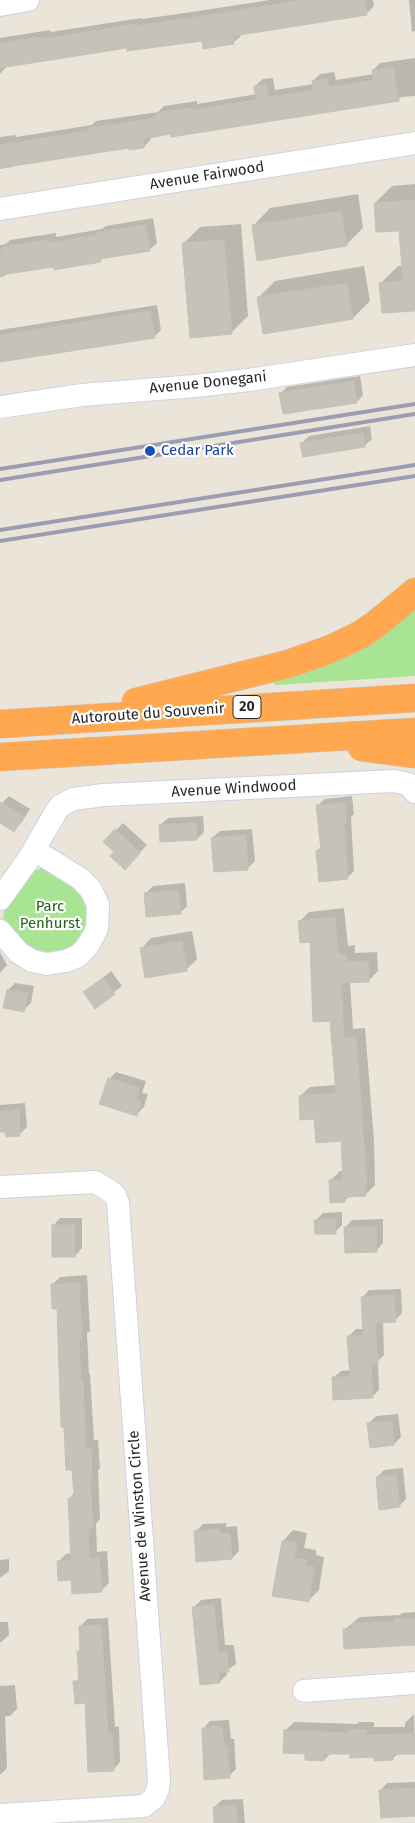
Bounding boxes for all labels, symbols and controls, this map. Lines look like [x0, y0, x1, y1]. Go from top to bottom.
street label: Avenue Fairwood [148, 158, 266, 194]
street label: Avenue Donegani [148, 368, 268, 398]
place label: Cedar Park [161, 442, 234, 460]
marker: Cedar Park [143, 444, 157, 458]
road number: 20 [233, 696, 261, 719]
street label: Autoroute du Souvenir [71, 700, 225, 728]
street label: Avenue Windwood [171, 777, 297, 801]
park label: Parc Penhurst [20, 898, 80, 933]
street label: Avenue de Winston Circle [125, 1430, 155, 1602]

